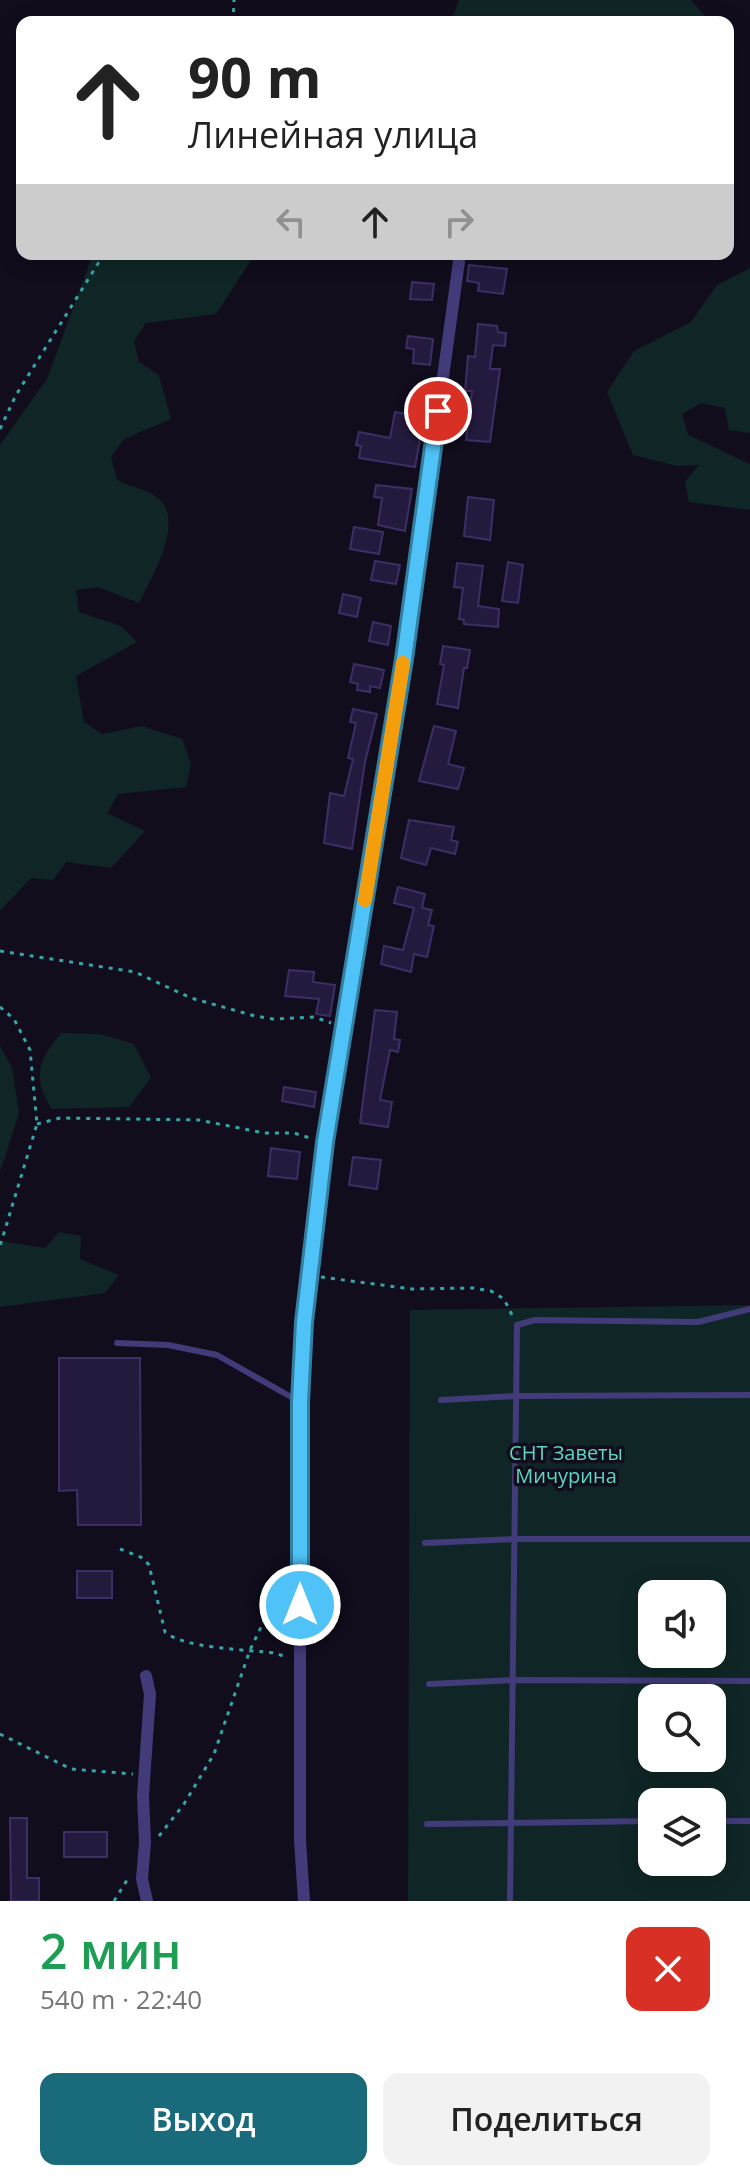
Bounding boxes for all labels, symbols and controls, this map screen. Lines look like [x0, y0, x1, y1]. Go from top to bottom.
text: 90 m [188, 38, 322, 114]
icon: ahead [56, 48, 160, 152]
text: Линейная улица [188, 110, 478, 159]
icon: left [269, 200, 313, 244]
icon: ahead [353, 200, 397, 244]
icon: right [437, 200, 481, 244]
pin [404, 377, 472, 445]
icon: arrive [416, 389, 460, 433]
park label: СНТ Заветы Мичурина [509, 1439, 623, 1489]
position arrow [258, 1563, 342, 1647]
map controls [638, 1580, 726, 1876]
button: sound [638, 1580, 726, 1668]
button: search [638, 1684, 726, 1772]
button: layers [638, 1788, 726, 1876]
text: 2 мин [40, 1918, 181, 1983]
button: close [626, 1927, 710, 2011]
text: 540 m · 22:40 [40, 1981, 202, 2017]
button: Выход [40, 2073, 367, 2165]
button: Поделиться [383, 2073, 710, 2165]

